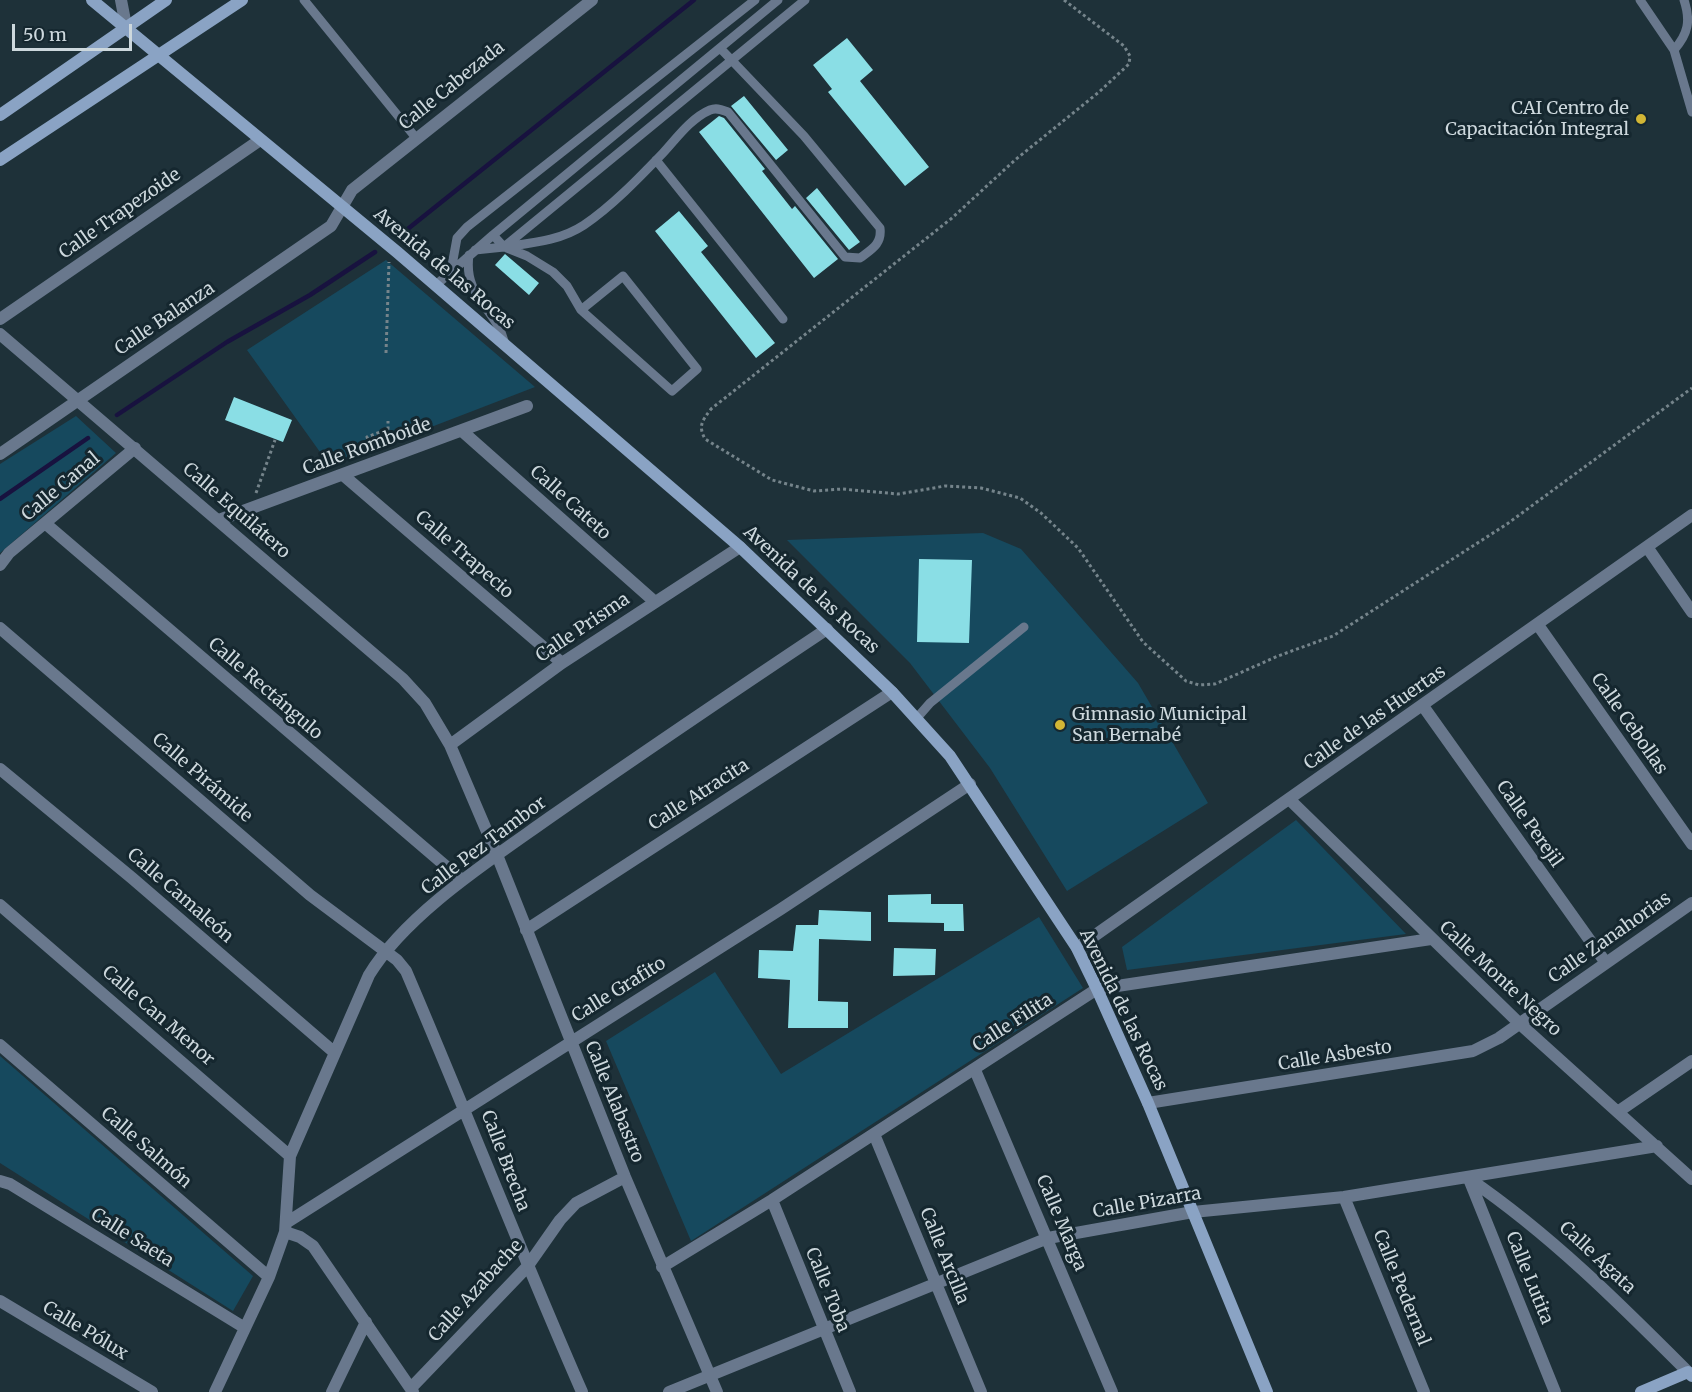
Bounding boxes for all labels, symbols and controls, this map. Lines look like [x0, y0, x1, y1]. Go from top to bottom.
scale bar [15, 12, 135, 50]
text: 50 m [23, 23, 67, 46]
street label: Calle Cabezada [395, 37, 509, 135]
place label: CAI Centro de Capacitación Integral [1445, 98, 1629, 140]
marker: CAI Centro de Capacitación Integral [1634, 112, 1648, 126]
street label: Calle Trapezoide [55, 164, 185, 264]
street label: Avenida de las Rocas [369, 204, 519, 334]
street label: Calle Balanza [111, 278, 219, 360]
street label: Calle Romboide [300, 414, 434, 480]
street label: Calle Canal [18, 448, 104, 526]
street label: Calle Equilátero [178, 459, 294, 563]
street label: Calle Cateto [525, 461, 615, 545]
street label: Calle Trapecio [411, 507, 517, 603]
street label: Avenida de las Rocas [739, 522, 883, 658]
street label: Calle Prisma [532, 589, 634, 667]
street label: Calle Rectángulo [203, 633, 327, 745]
street label: Calle de las Huertas [1300, 661, 1450, 775]
street label: Calle Cebollas [1586, 669, 1672, 779]
place label: Gimnasio Municipal San Bernabé [1072, 704, 1247, 746]
marker: Gimnasio Municipal San Bernabé [1053, 718, 1067, 732]
street label: Calle Pirámide [148, 729, 256, 827]
street label: Calle Atracita [645, 755, 753, 835]
street label: Calle Perejil [1491, 777, 1567, 871]
street label: Calle Pez Tambor [417, 792, 551, 900]
street label: Calle Camaleón [123, 844, 237, 948]
street label: Calle Zanahorias [1545, 888, 1675, 988]
street label: Calle Monte Negro [1434, 917, 1566, 1041]
street label: Avenida de las Rocas [1074, 925, 1172, 1095]
street label: Calle Grafito [568, 953, 670, 1027]
street label: Calle Can Menor [97, 961, 219, 1071]
street label: Calle Filita [969, 989, 1057, 1057]
street label: Calle Asbesto [1277, 1036, 1393, 1076]
street label: Calle Alabastro [580, 1038, 648, 1166]
street label: Calle Salmón [96, 1103, 196, 1193]
street label: Calle Brecha [476, 1108, 534, 1214]
street label: Calle Marga [1031, 1172, 1091, 1274]
street label: Calle Pizarra [1091, 1183, 1203, 1223]
street label: Calle Saeta [87, 1204, 177, 1272]
street label: Calle Arcilla [915, 1204, 973, 1308]
street label: Calle Ágata [1554, 1217, 1640, 1299]
street label: Calle Pedernal [1368, 1227, 1434, 1349]
street label: Calle Lutita [1501, 1229, 1557, 1327]
street label: Calle Azabache [425, 1236, 527, 1346]
street label: Calle Toba [800, 1244, 854, 1336]
street label: Calle Pólux [39, 1297, 131, 1365]

